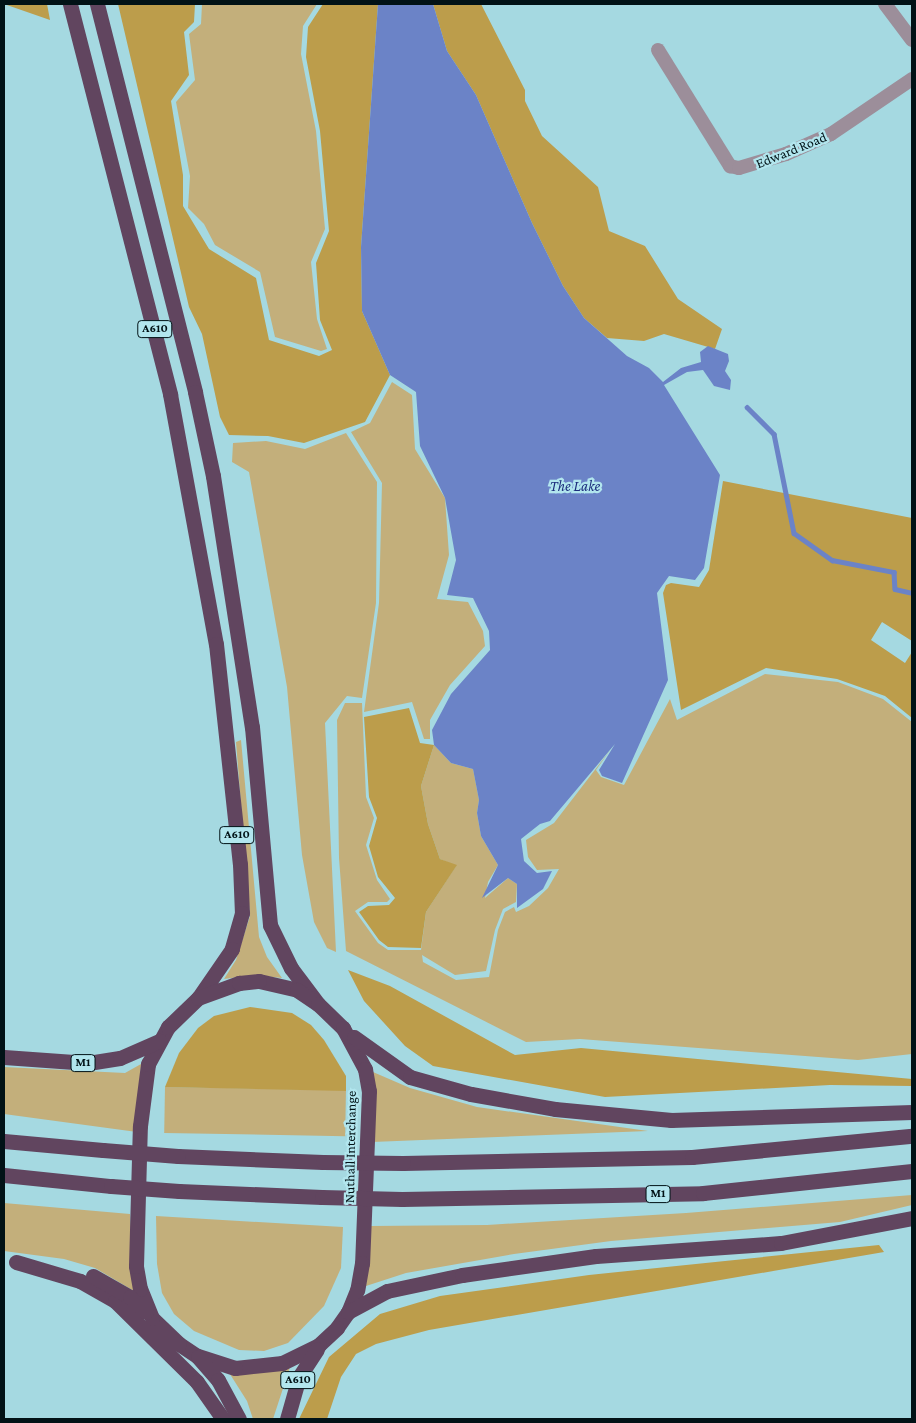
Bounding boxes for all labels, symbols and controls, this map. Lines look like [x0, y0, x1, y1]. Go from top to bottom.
street label: Edward Road [753, 128, 829, 172]
road number: A610 [136, 320, 174, 338]
water label: The Lake [550, 478, 600, 496]
road number: A610 [218, 826, 256, 844]
road number: M1 [70, 1054, 96, 1072]
street label: Nuthall Interchange [341, 1091, 359, 1203]
road number: M1 [646, 1184, 670, 1204]
road number: A610 [279, 1370, 317, 1390]

